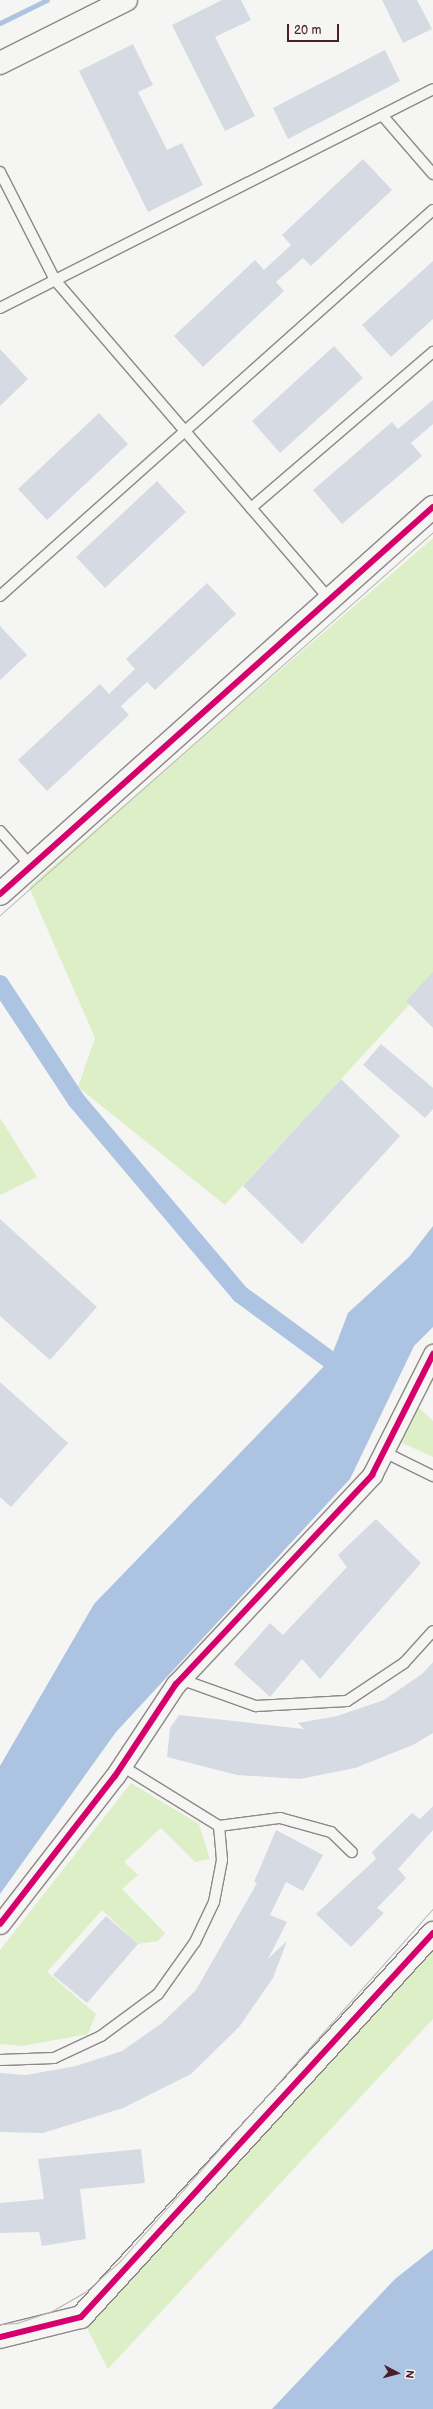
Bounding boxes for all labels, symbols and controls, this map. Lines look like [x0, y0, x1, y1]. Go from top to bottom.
scale bar [289, 16, 341, 42]
text: 20 m [294, 23, 321, 38]
north arrow [377, 2353, 417, 2393]
text: N [403, 2370, 416, 2379]

